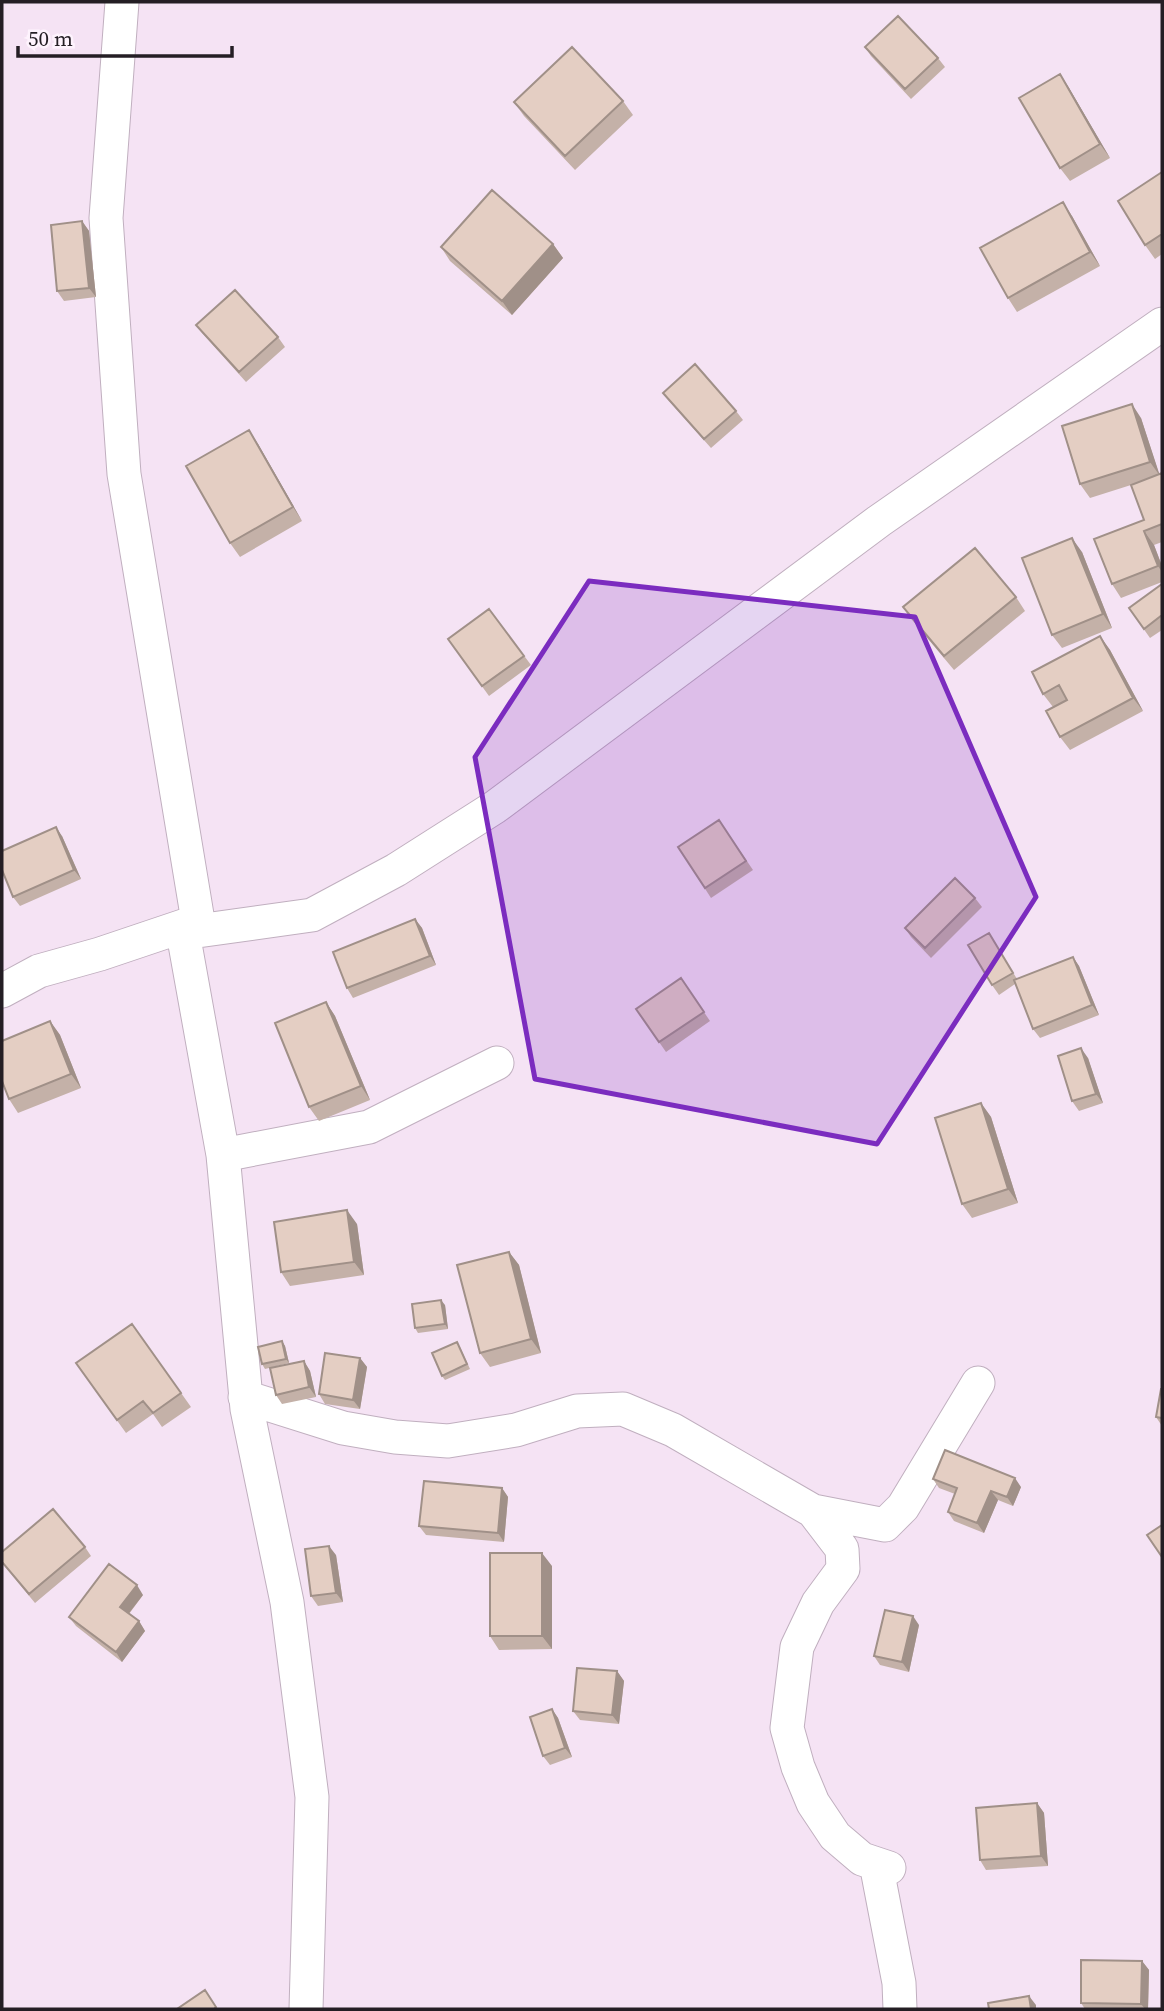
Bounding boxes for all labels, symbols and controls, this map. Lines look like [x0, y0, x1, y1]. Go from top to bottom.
scale bar [18, 14, 231, 58]
text: 50 m [28, 24, 73, 53]

